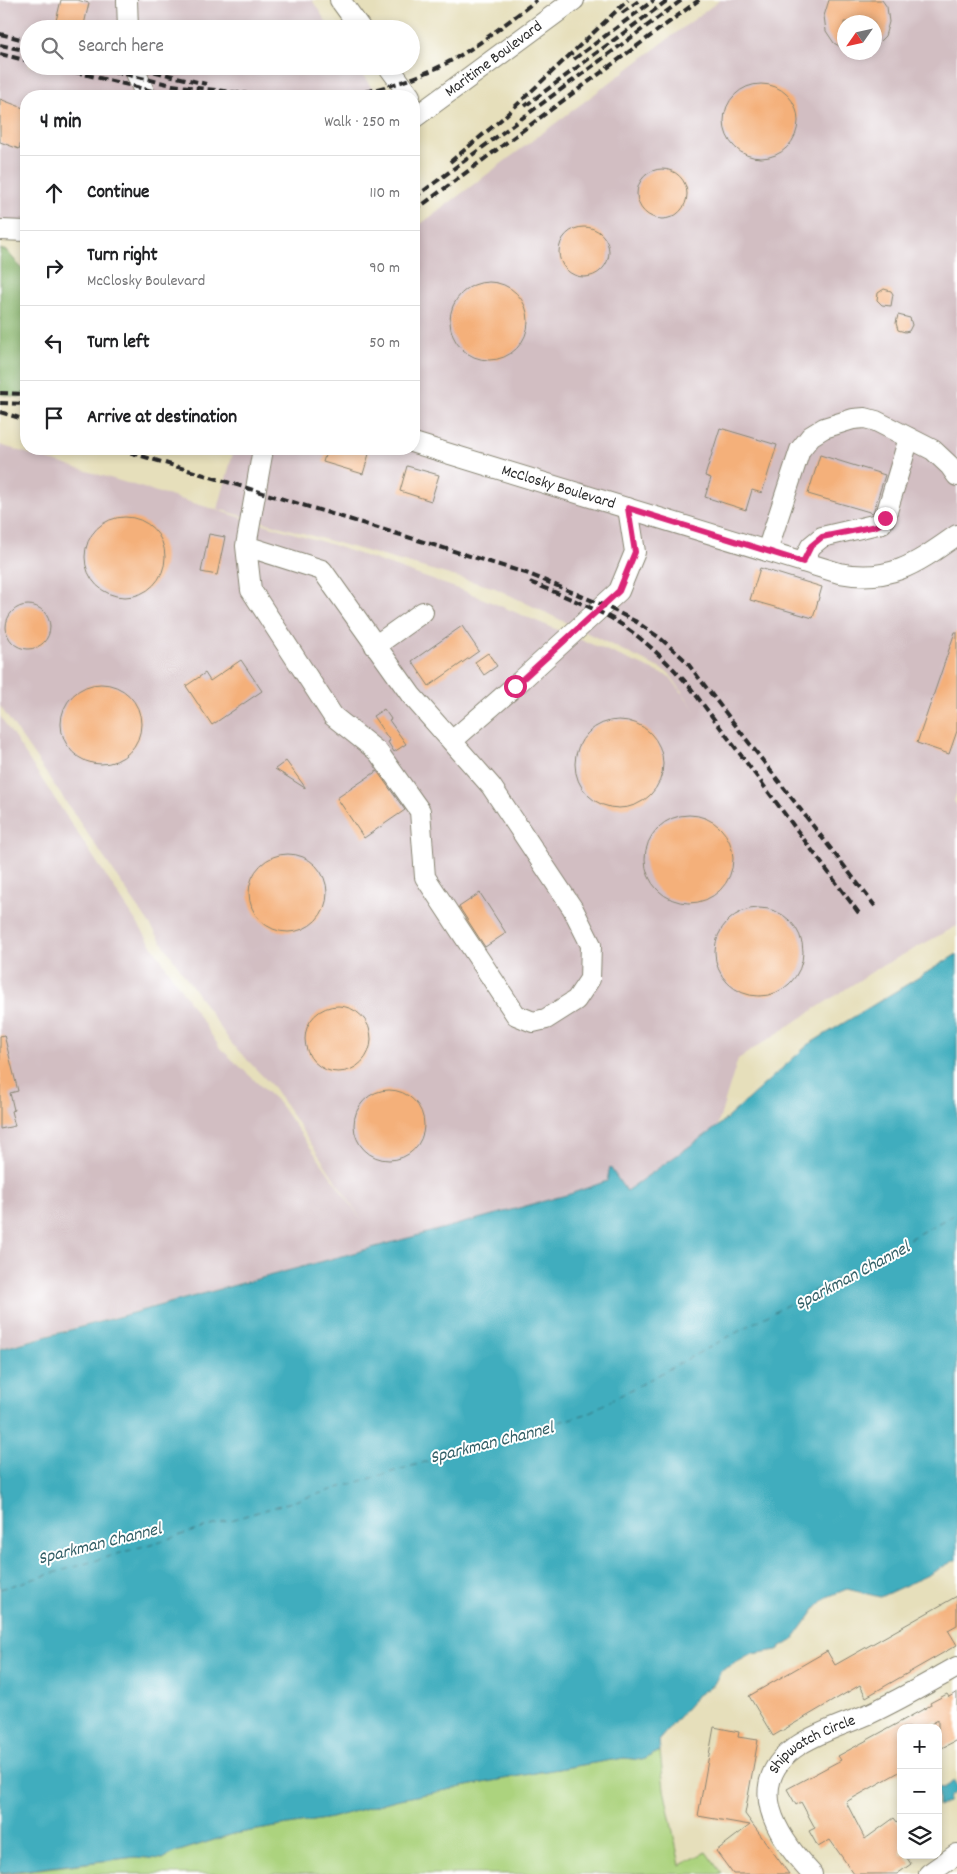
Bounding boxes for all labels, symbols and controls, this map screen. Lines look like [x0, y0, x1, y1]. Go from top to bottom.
street label: Maritime Boulevard [440, 15, 547, 103]
north arrow [837, 15, 882, 60]
search box [20, 20, 420, 75]
icon: search [38, 34, 66, 62]
text: Search here [78, 34, 164, 61]
text: 4 min [40, 108, 82, 138]
text: Walk · 250 m [324, 111, 400, 134]
icon: ahead [40, 179, 68, 207]
text: Continue [87, 180, 149, 207]
text: 110 m [370, 182, 400, 205]
text: Turn right [87, 243, 158, 270]
icon: right [40, 254, 68, 282]
text: 90 m [369, 257, 400, 280]
text: McClosky Boulevard [87, 270, 205, 293]
icon: left [40, 329, 68, 357]
text: Turn left [87, 330, 150, 357]
text: 50 m [369, 332, 400, 355]
icon: arrive [40, 404, 68, 432]
text: Arrive at destination [87, 405, 237, 432]
street label: McClosky Boulevard [498, 459, 618, 515]
route end [874, 507, 897, 530]
route start [504, 675, 527, 698]
water label: Sparkman Channel [791, 1235, 916, 1318]
water label: Sparkman Channel [428, 1416, 558, 1471]
water label: Sparkman Channel [36, 1517, 166, 1572]
street label: Shipwatch Circle [763, 1709, 859, 1778]
map controls [897, 1724, 942, 1859]
button: + [897, 1724, 942, 1769]
button: − [897, 1769, 942, 1814]
button: layers [897, 1814, 942, 1859]

